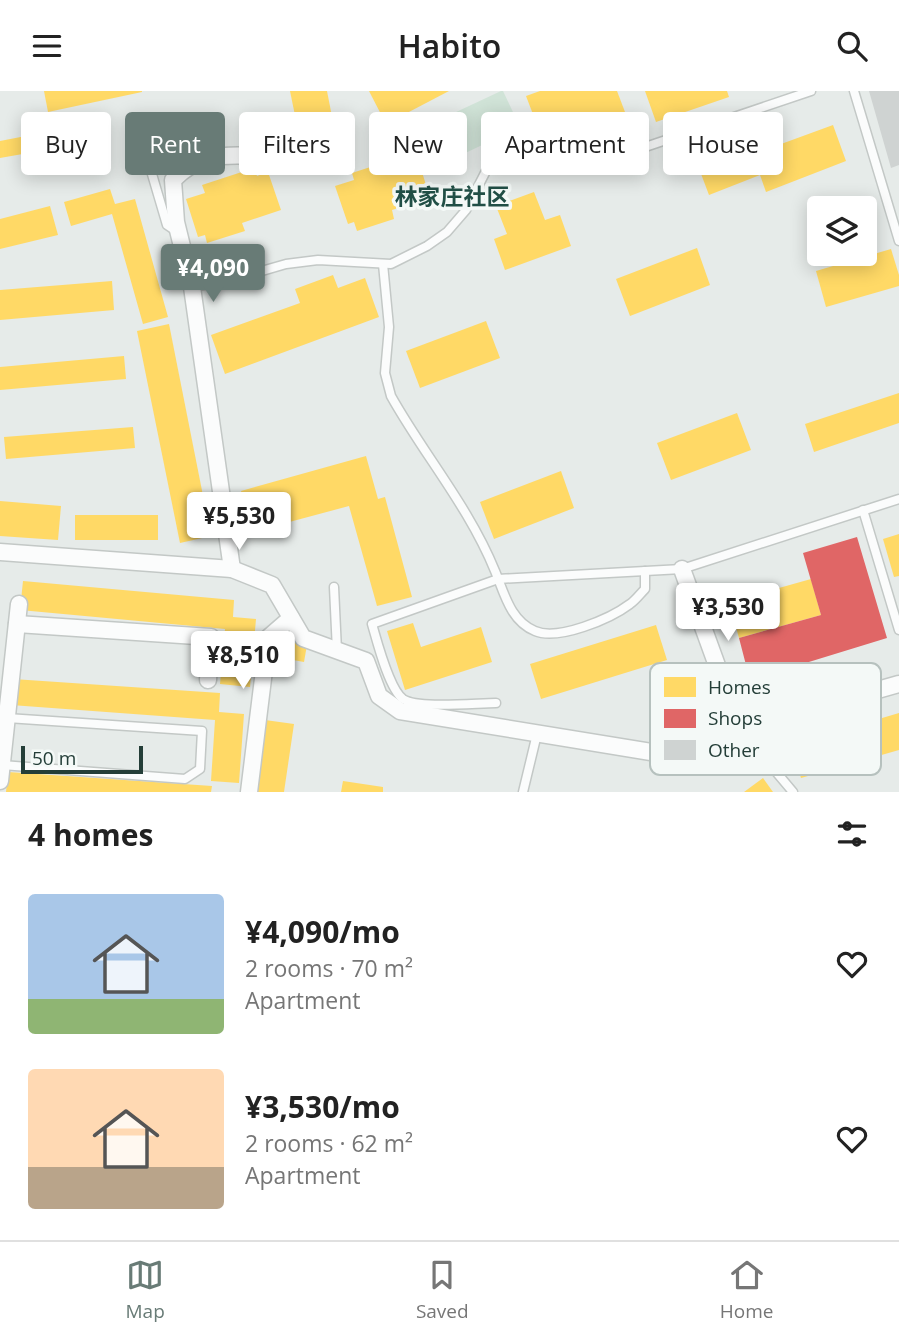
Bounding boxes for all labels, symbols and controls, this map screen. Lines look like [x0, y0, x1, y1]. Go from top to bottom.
text: Habito [398, 24, 501, 67]
icon: menu [28, 27, 66, 65]
icon: search [833, 27, 871, 65]
chip: Buy [21, 112, 111, 175]
chip: Rent [125, 112, 225, 175]
chip: Filters [239, 112, 355, 175]
chip: New [369, 112, 467, 175]
chip: Apartment [481, 112, 649, 175]
chip: House [663, 112, 783, 175]
district label: 林家庄社区 [395, 180, 510, 212]
map controls [807, 196, 877, 266]
button: layers [807, 196, 877, 266]
pin: ¥4,090 [156, 245, 270, 304]
text: ¥4,090 [177, 251, 249, 283]
pin: ¥5,530 [182, 493, 296, 552]
text: ¥5,530 [203, 499, 275, 531]
pin: ¥3,530 [671, 583, 785, 643]
text: ¥3,530 [692, 590, 764, 622]
pin: ¥8,510 [186, 631, 300, 691]
text: ¥8,510 [207, 638, 279, 670]
legend [650, 663, 881, 775]
text: Homes [708, 674, 771, 700]
text: Shops [708, 705, 762, 731]
text: Other [708, 737, 760, 763]
scale bar [21, 743, 144, 775]
text: 50 m [32, 745, 76, 771]
text: 4 homes [28, 814, 153, 855]
icon: filters [833, 815, 871, 853]
text: ¥4,090/mo [245, 911, 400, 952]
icon: home [84, 922, 168, 1006]
icon: heart [833, 945, 871, 983]
text: 2 rooms · 70 m² [245, 952, 413, 984]
text: Apartment [245, 984, 361, 1016]
text: ¥3,530/mo [245, 1086, 400, 1127]
icon: home [84, 1097, 168, 1181]
icon: heart [833, 1120, 871, 1158]
text: 2 rooms · 62 m² [245, 1127, 413, 1159]
text: Apartment [245, 1159, 361, 1191]
tab: Map [126, 1256, 165, 1324]
tab: Saved [416, 1256, 469, 1324]
tab: Home [720, 1256, 773, 1324]

